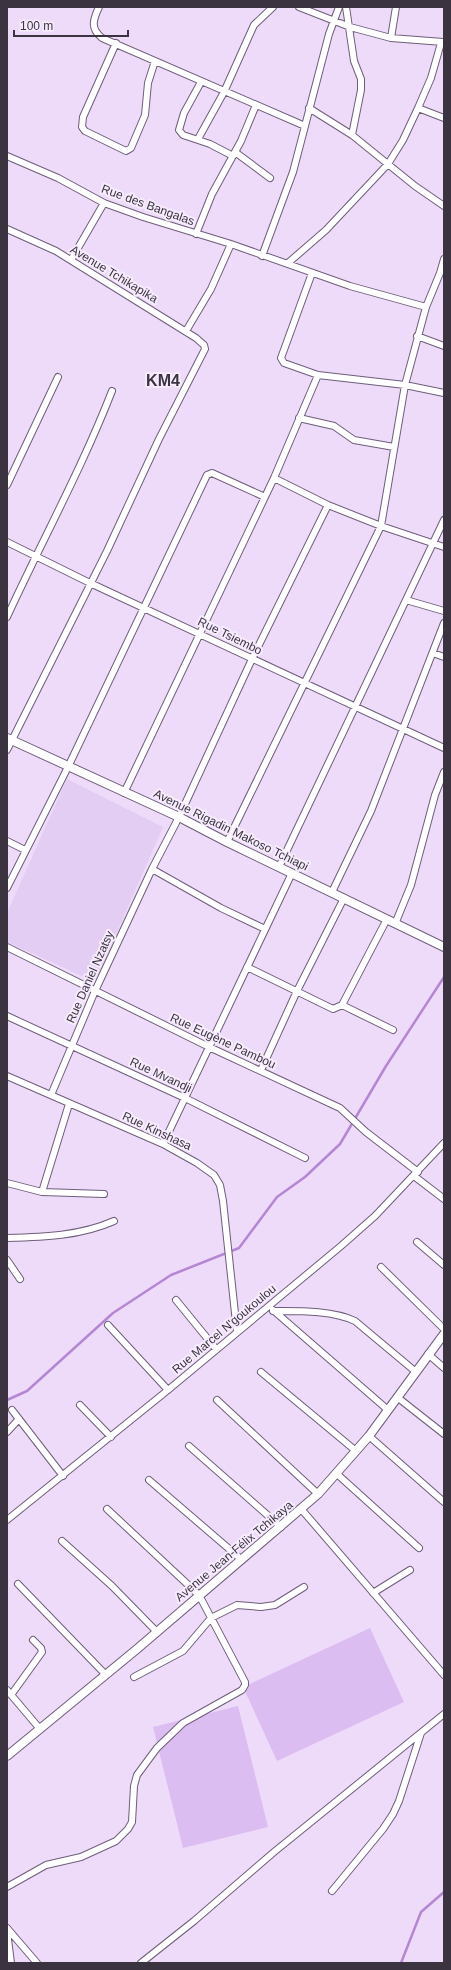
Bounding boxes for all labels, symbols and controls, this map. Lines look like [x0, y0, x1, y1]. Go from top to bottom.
scale bar [14, 12, 128, 38]
text: 100 m [20, 19, 53, 33]
street label: Rue des Bangalas [100, 182, 196, 228]
street label: Avenue Tchikapika [68, 242, 161, 306]
district label: KM4 [146, 372, 180, 389]
street label: Rue Tsiembo [196, 614, 265, 658]
street label: Avenue Rigadin Makoso Tchiapi [151, 786, 311, 874]
street label: Rue Daniel Nzatsy [63, 929, 117, 1025]
street label: Rue Eugène Pambou [168, 1010, 278, 1072]
street label: Rue Mvandji [128, 1055, 194, 1095]
street label: Rue Kinshasa [120, 1109, 194, 1153]
street label: Rue Marcel N'goukoulou [169, 1282, 279, 1376]
street label: Avenue Jean-Félix Tchikaya [172, 1498, 296, 1604]

